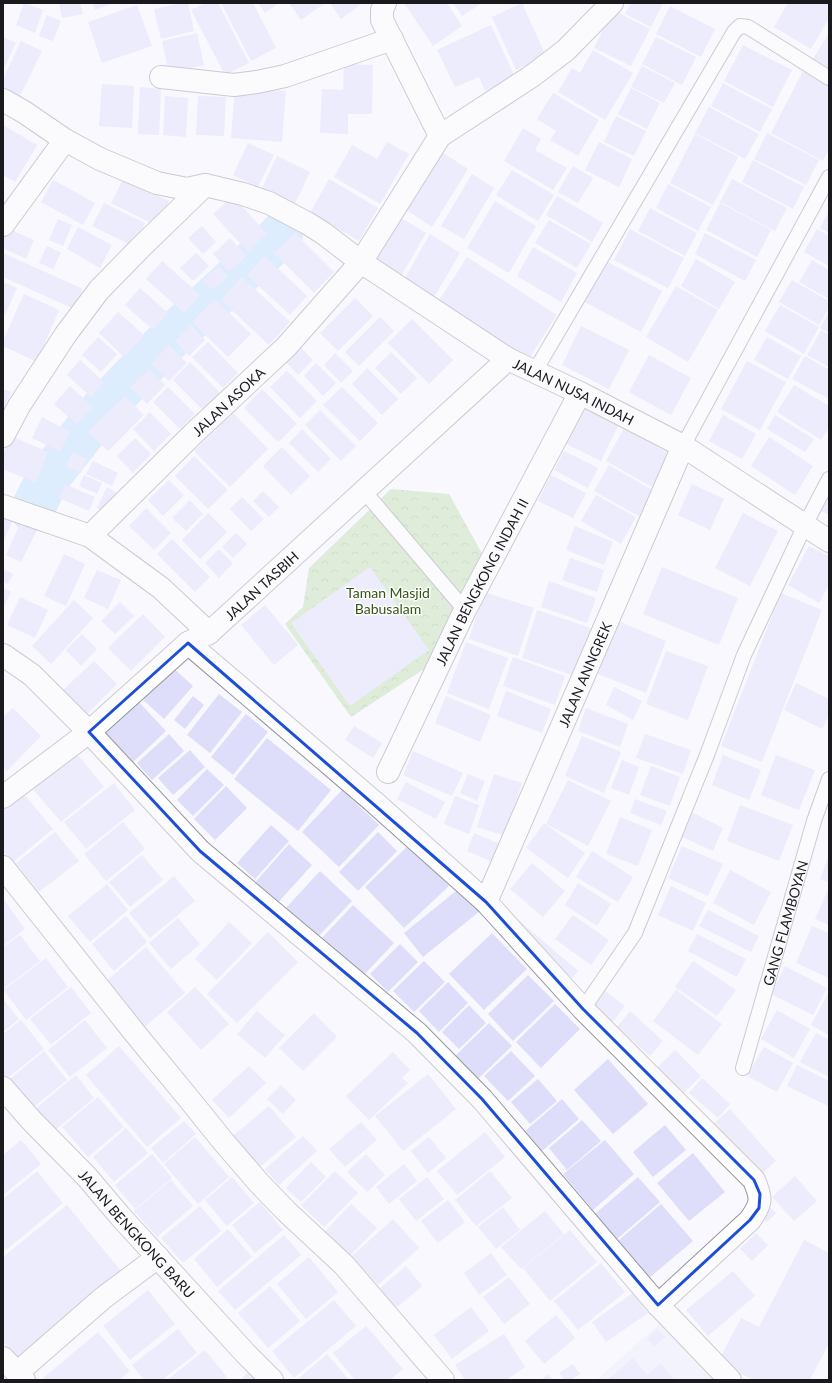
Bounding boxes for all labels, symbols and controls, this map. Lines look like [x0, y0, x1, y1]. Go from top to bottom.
street label: JALAN NUSA INDAH [511, 354, 637, 428]
street label: JALAN ASOKA [188, 363, 268, 439]
street label: JALAN BENGKONG INDAH II [432, 495, 531, 668]
street label: JALAN TASBIH [221, 547, 302, 623]
park label: Taman Masjid Babusalam [346, 584, 430, 617]
street label: JALAN ANNGREK [554, 618, 615, 730]
street label: GANG FLAMBOYAN [759, 858, 811, 987]
street label: JALAN BENGKONG BARU [76, 1166, 199, 1301]

